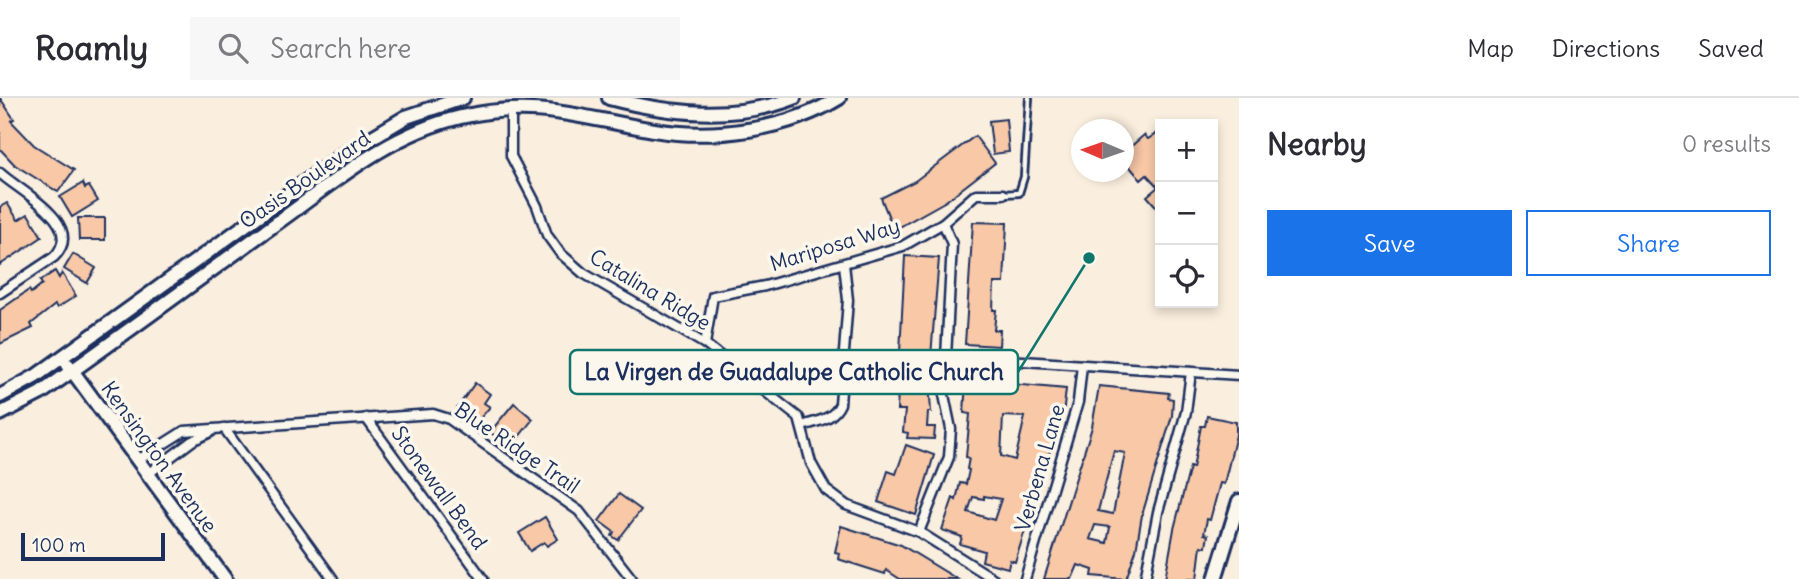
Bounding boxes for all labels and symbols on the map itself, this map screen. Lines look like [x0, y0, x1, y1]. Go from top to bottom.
north arrow [1071, 119, 1134, 182]
street label: Oasis Boulevard [234, 124, 375, 235]
street label: Mariposa Way [767, 212, 903, 277]
street label: Catalina Ridge [585, 243, 716, 336]
callout: La Virgen de Guadalupe Catholic Church [570, 350, 1018, 394]
text: La Virgen de Guadalupe Catholic Church [584, 357, 1004, 386]
street label: Kensington Avenue [95, 376, 223, 538]
street label: Blue Ridge Trail [450, 396, 585, 499]
street label: Verbena Lane [1008, 401, 1071, 535]
street label: Stonewall Bend [386, 421, 493, 555]
scale bar [21, 530, 164, 562]

